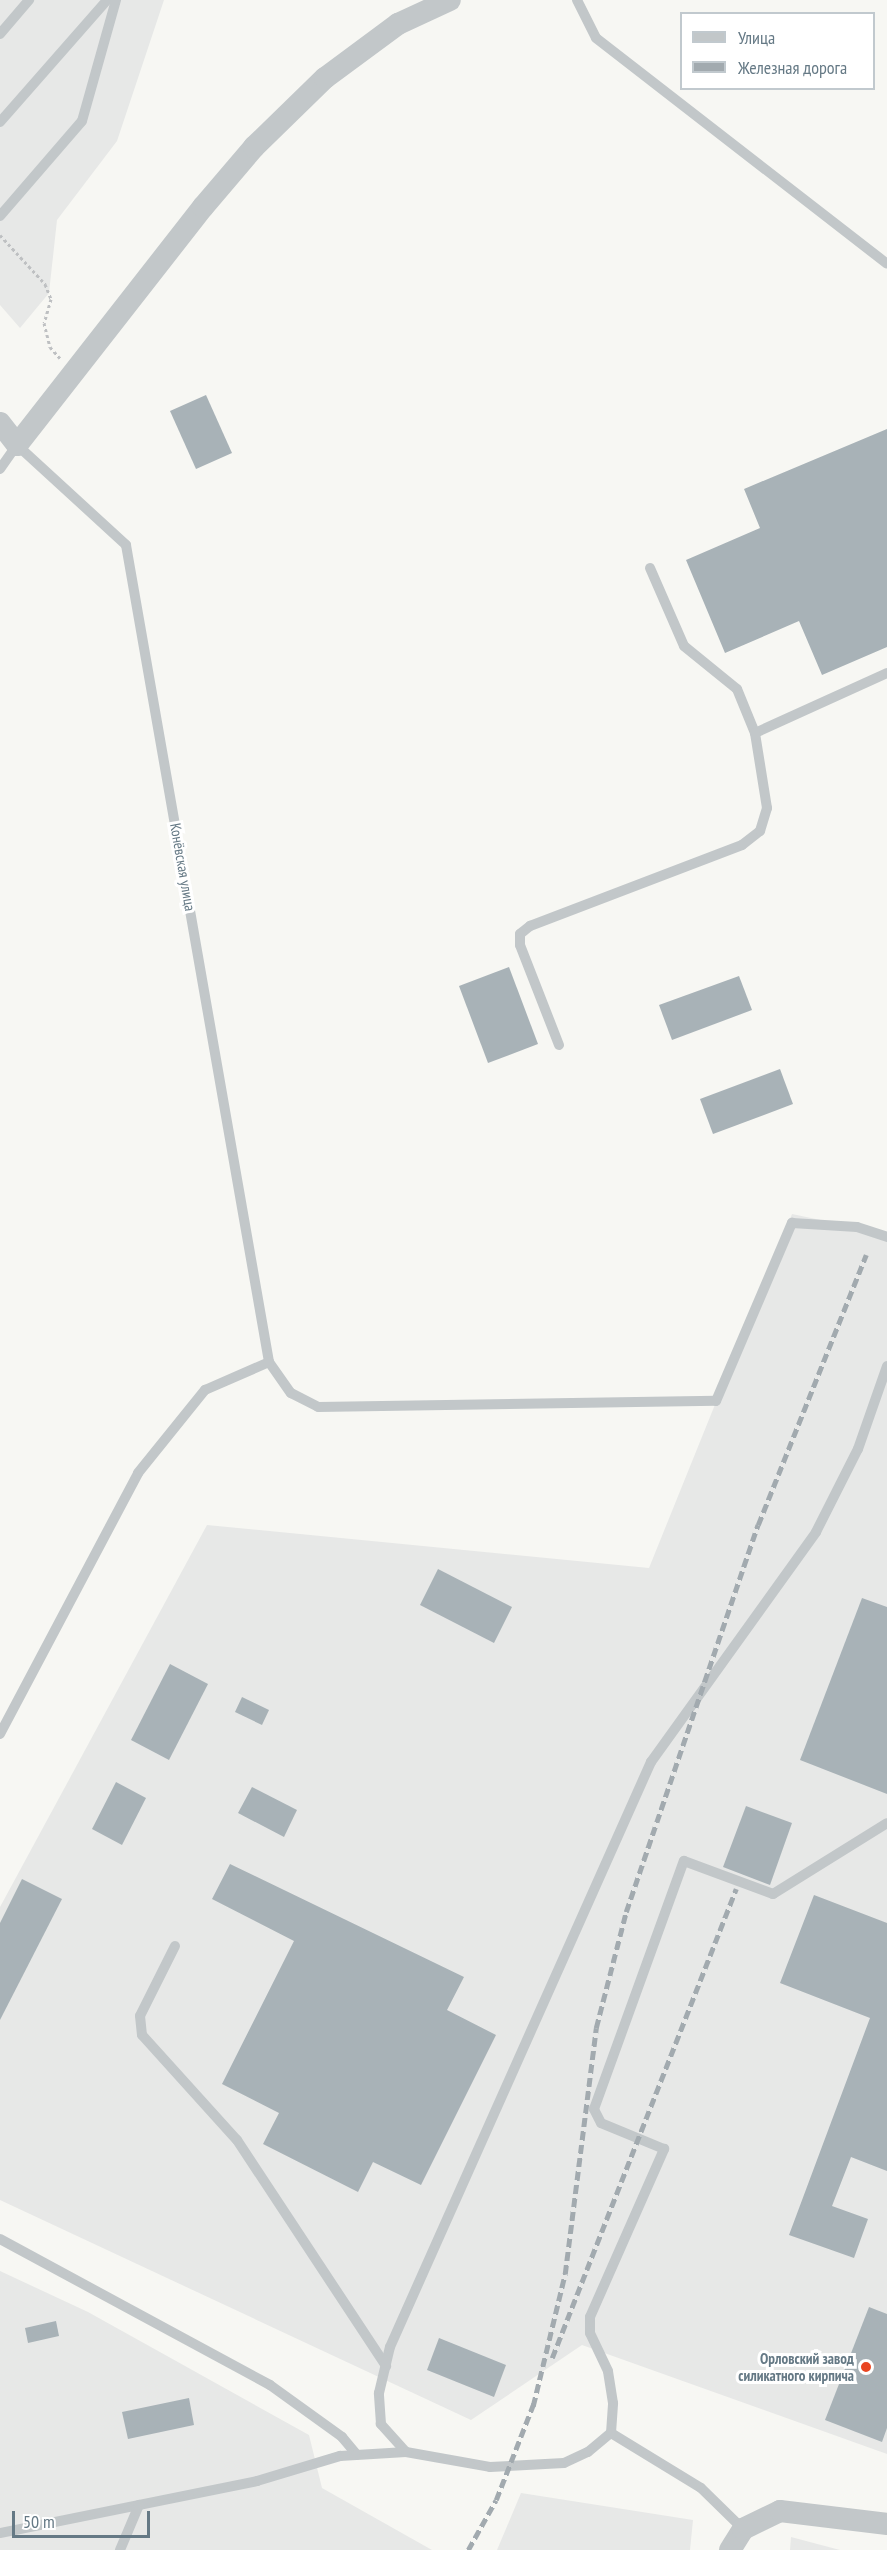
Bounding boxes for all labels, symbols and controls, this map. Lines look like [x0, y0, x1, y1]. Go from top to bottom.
legend [680, 12, 875, 90]
text: Улица [738, 26, 775, 49]
text: Железная дорога [738, 56, 847, 79]
street label: Конёвская улица [166, 822, 200, 912]
place label: Орловский завод силикатного кирпича [738, 2349, 854, 2384]
marker: Орловский завод силикатного кирпича [859, 2360, 873, 2374]
scale bar [15, 2499, 153, 2537]
text: 50 m [23, 2510, 55, 2533]

